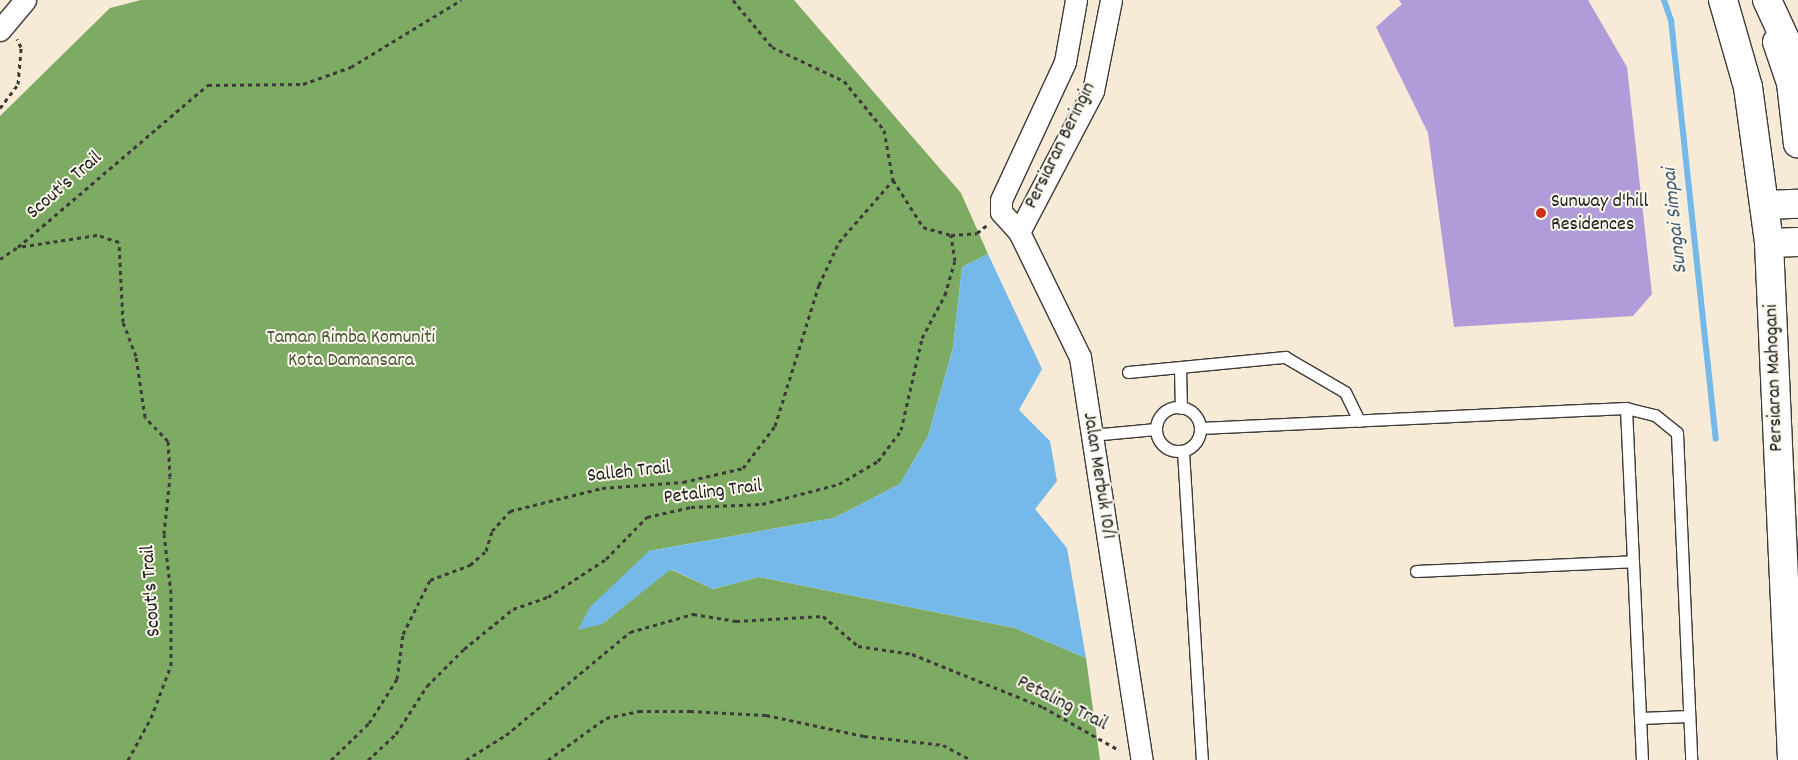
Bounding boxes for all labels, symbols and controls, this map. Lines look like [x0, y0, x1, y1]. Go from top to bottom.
street label: Persiaran Beringin [1020, 79, 1102, 213]
street label: Scout's Trail [22, 147, 108, 225]
water label: Sungai Simpai [1658, 167, 1694, 275]
place label: Sunway d'hill Residences [1551, 190, 1648, 237]
marker: Sunway d'hill Residences [1535, 207, 1547, 219]
street label: Persiaran Mahogani [1760, 304, 1790, 452]
park label: Taman Rimba Komuniti Kota Damansara [267, 327, 435, 374]
street label: Jalan Merbuk 10/1 [1076, 411, 1120, 541]
street label: Salleh Trail [586, 457, 672, 489]
street label: Petaling Trail [662, 475, 764, 511]
street label: Scout's Trail [137, 544, 167, 638]
street label: Petaling Trail [1013, 671, 1111, 737]

